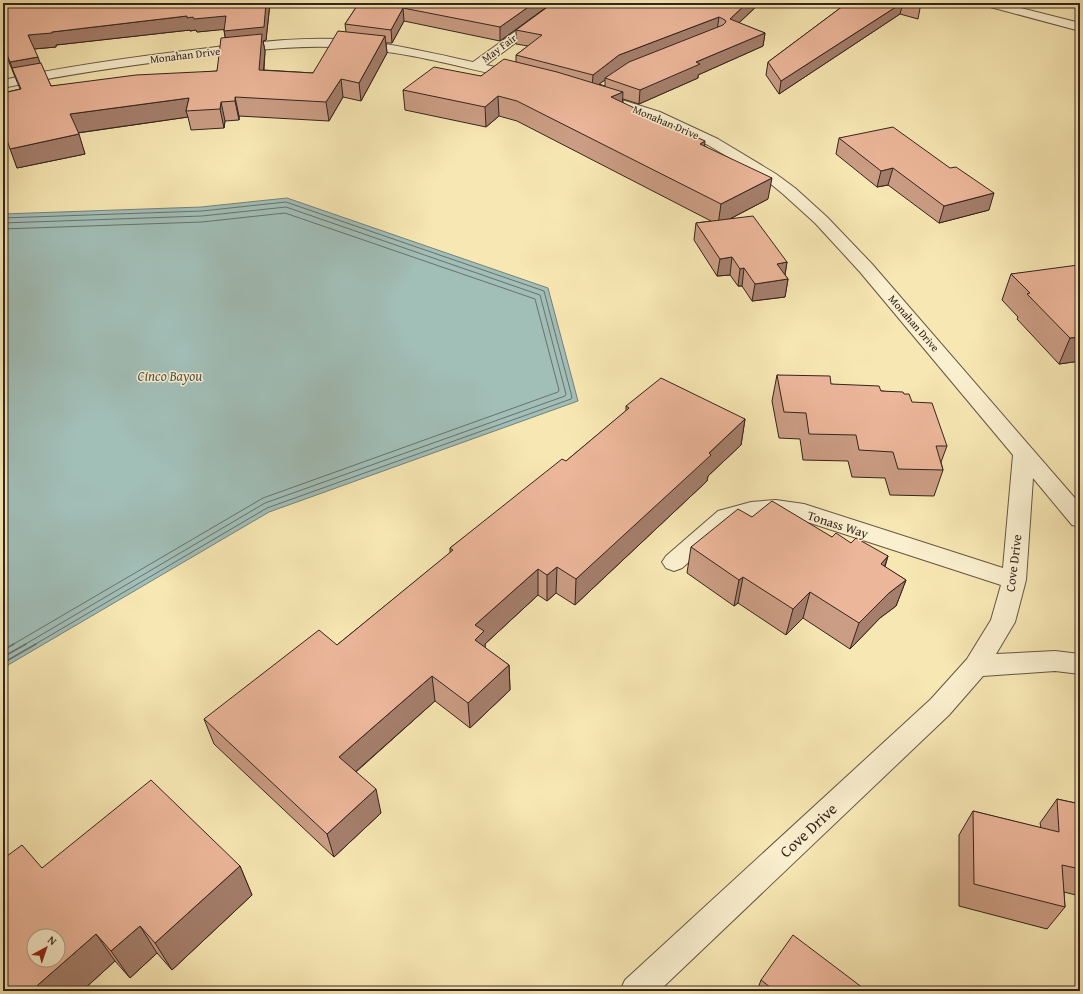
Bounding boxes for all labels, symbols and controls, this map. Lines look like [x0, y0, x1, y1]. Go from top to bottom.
street label: May Fair [478, 30, 520, 66]
street label: Monahan Drive [149, 43, 221, 67]
street label: Monahan Drive [630, 101, 702, 143]
street label: Monahan Drive [885, 291, 943, 355]
water label: Cinco Bayou [137, 366, 203, 386]
street label: Tonass Way [805, 506, 871, 543]
street label: Cove Drive [1001, 533, 1026, 593]
street label: Cove Drive [774, 797, 842, 863]
north arrow [26, 928, 66, 968]
text: N [44, 932, 61, 949]

